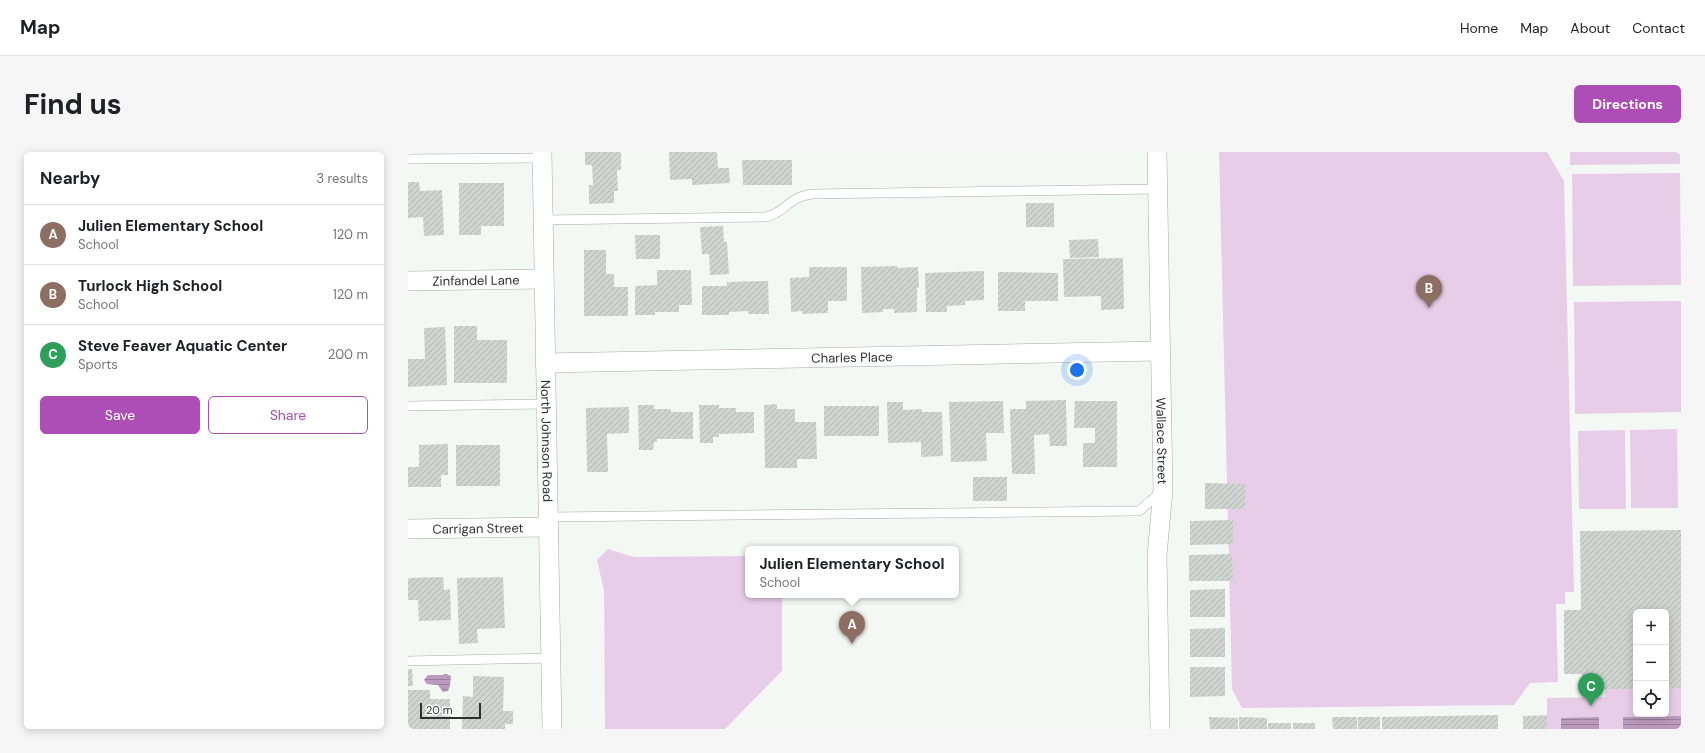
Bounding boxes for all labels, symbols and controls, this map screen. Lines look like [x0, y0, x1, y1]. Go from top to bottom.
text: Map [20, 15, 60, 40]
text: Home [1460, 19, 1498, 37]
text: Map [1520, 19, 1548, 37]
text: About [1570, 19, 1610, 37]
text: Contact [1632, 19, 1685, 37]
button: Directions [1574, 85, 1681, 123]
text: Find us [24, 86, 122, 123]
text: Nearby [40, 167, 100, 189]
text: 3 results [316, 170, 368, 187]
text: Julien Elementary School [78, 216, 263, 236]
text: A [48, 226, 58, 243]
text: 120 m [333, 226, 368, 243]
text: School [78, 236, 119, 253]
street label: Zinfandel Lane [432, 271, 520, 289]
pin: B [1416, 275, 1442, 308]
text: Turlock High School [78, 276, 222, 296]
text: B [49, 286, 57, 303]
text: 120 m [333, 286, 368, 303]
text: School [78, 296, 119, 313]
text: Steve Feaver Aquatic Center [78, 336, 287, 356]
text: C [48, 346, 58, 363]
text: 200 m [328, 346, 368, 363]
street label: Charles Place [811, 348, 893, 366]
text: Sports [78, 356, 118, 373]
your location [1067, 360, 1087, 380]
street label: North Johnson Road [537, 380, 557, 502]
button: Save [40, 396, 200, 434]
button: Share [208, 396, 368, 434]
street label: Wallace Street [1153, 397, 1171, 485]
street label: Carrigan Street [432, 519, 524, 537]
popup [745, 546, 959, 598]
text: Julien Elementary School [759, 554, 945, 574]
text: School [759, 574, 800, 591]
map controls [1633, 609, 1669, 717]
button: + [1633, 609, 1669, 645]
pin: A [839, 611, 865, 644]
button: − [1633, 645, 1669, 681]
pin: C [1578, 673, 1604, 706]
button: locate [1633, 681, 1669, 717]
scale bar [420, 701, 481, 720]
text: 20 m [426, 703, 452, 717]

